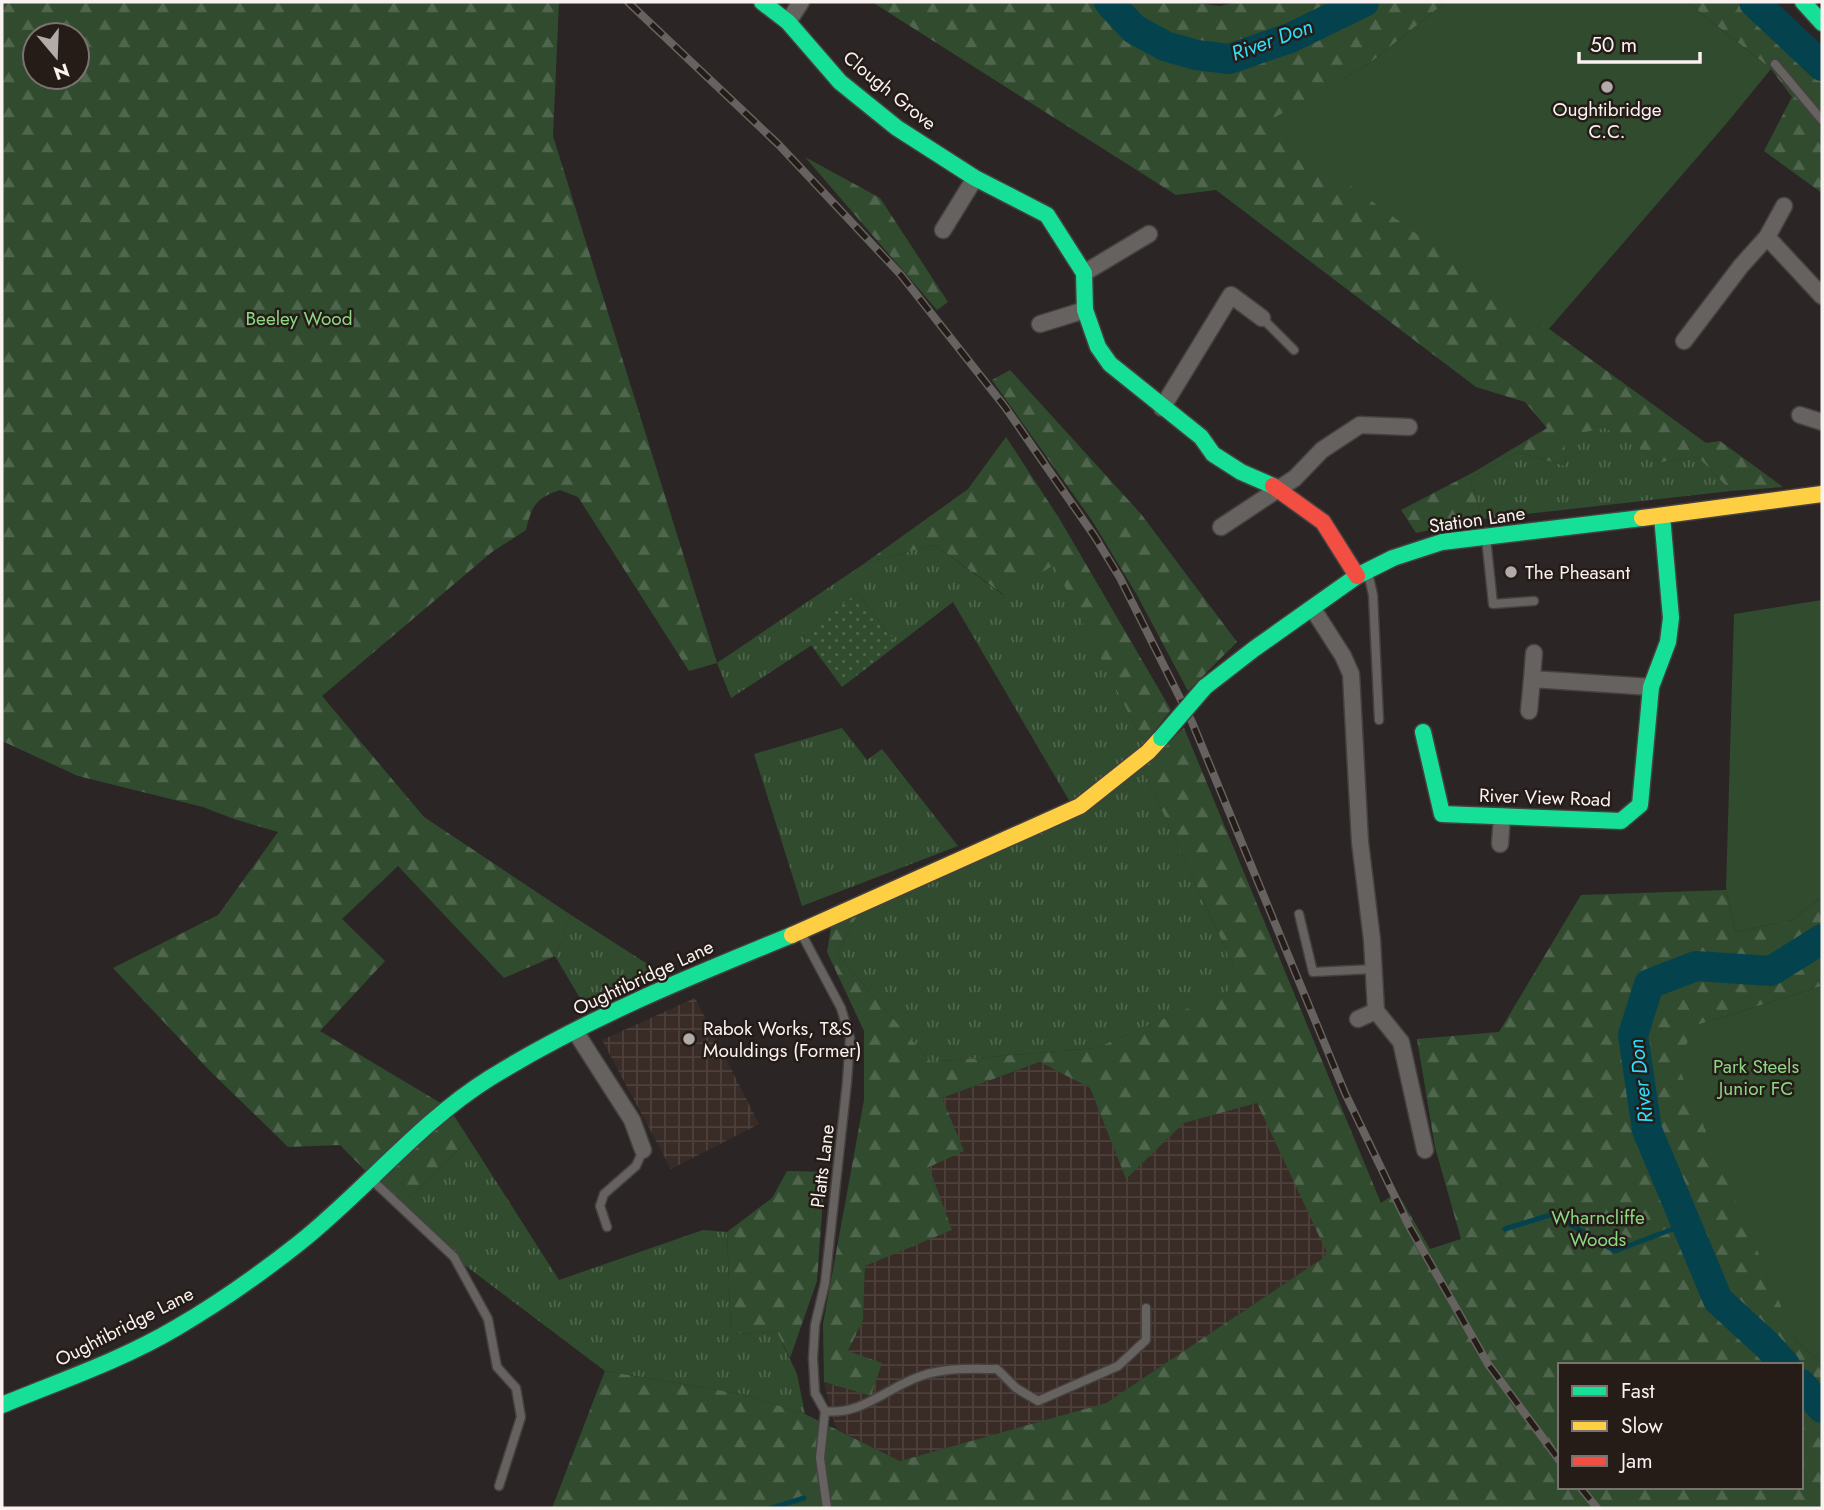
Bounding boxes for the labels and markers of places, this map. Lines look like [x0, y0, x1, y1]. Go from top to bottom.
marker: Oughtibridge C.C. [1599, 79, 1615, 95]
place label: Oughtibridge C.C. [1552, 96, 1662, 145]
place label: The Pheasant [1525, 559, 1630, 586]
marker: The Pheasant [1503, 564, 1519, 580]
place label: Rabok Works, T&S Mouldings (Former) [703, 1015, 862, 1064]
marker: Rabok Works, T&S Mouldings (Former) [681, 1031, 697, 1047]

